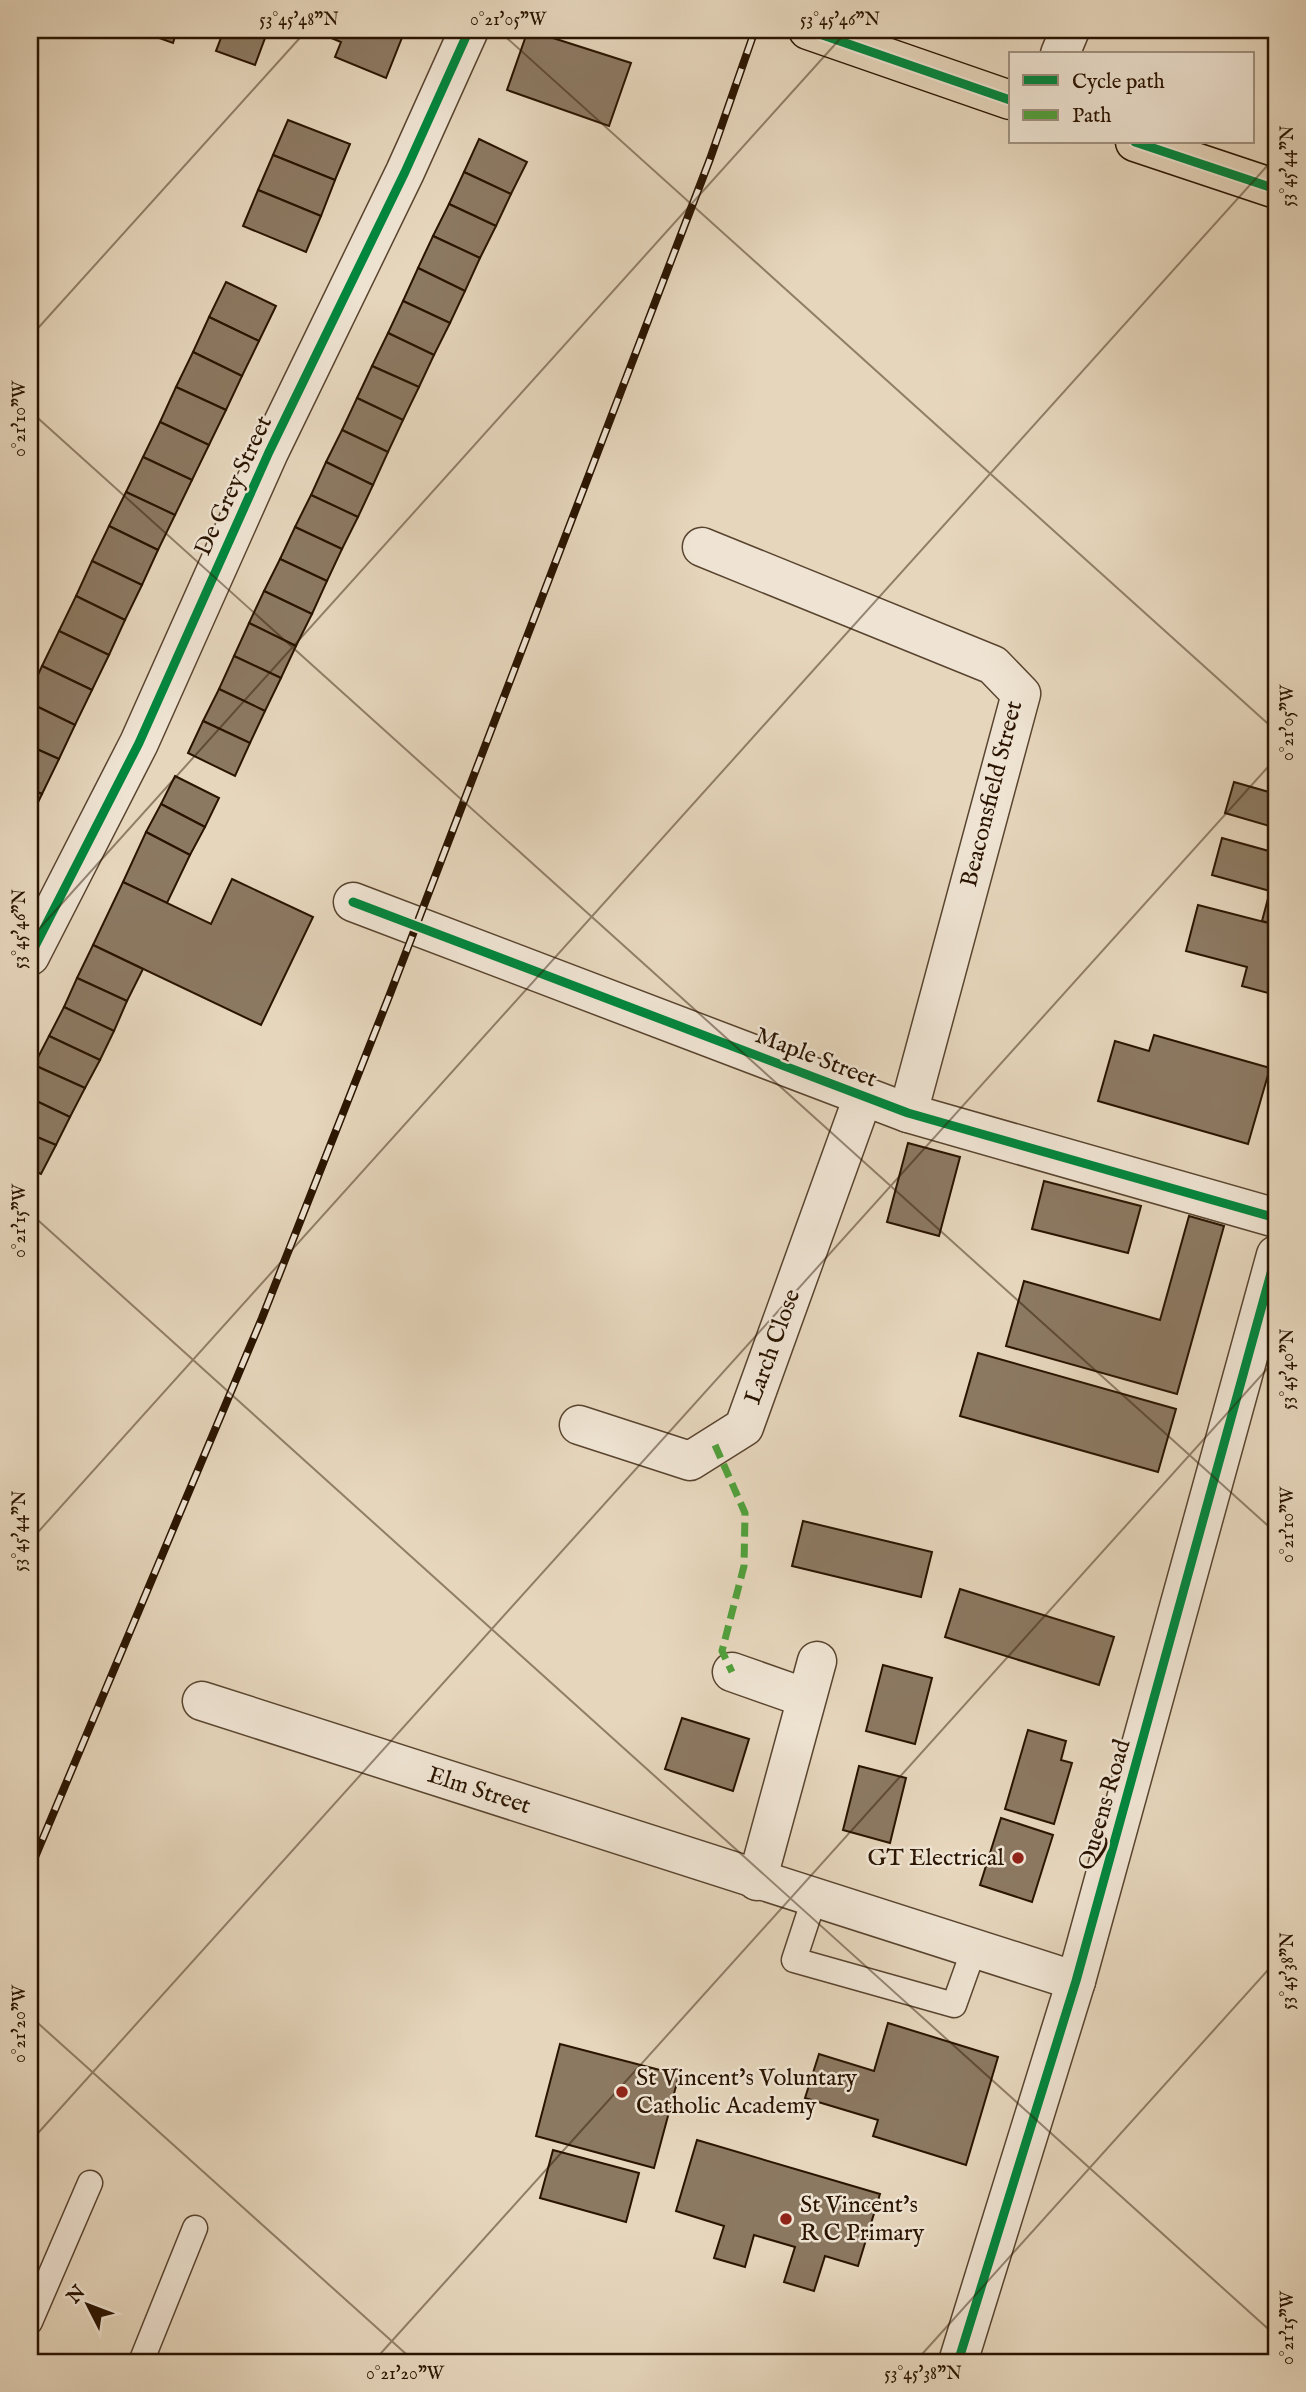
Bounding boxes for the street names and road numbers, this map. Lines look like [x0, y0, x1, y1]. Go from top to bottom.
street label: De Grey Street [188, 411, 280, 561]
street label: Beaconsfield Street [954, 698, 1030, 890]
street label: Maple Street [751, 1021, 881, 1095]
street label: Larch Close [738, 1285, 808, 1409]
street label: Queens Road [1072, 1736, 1139, 1874]
street label: Elm Street [424, 1760, 534, 1822]

